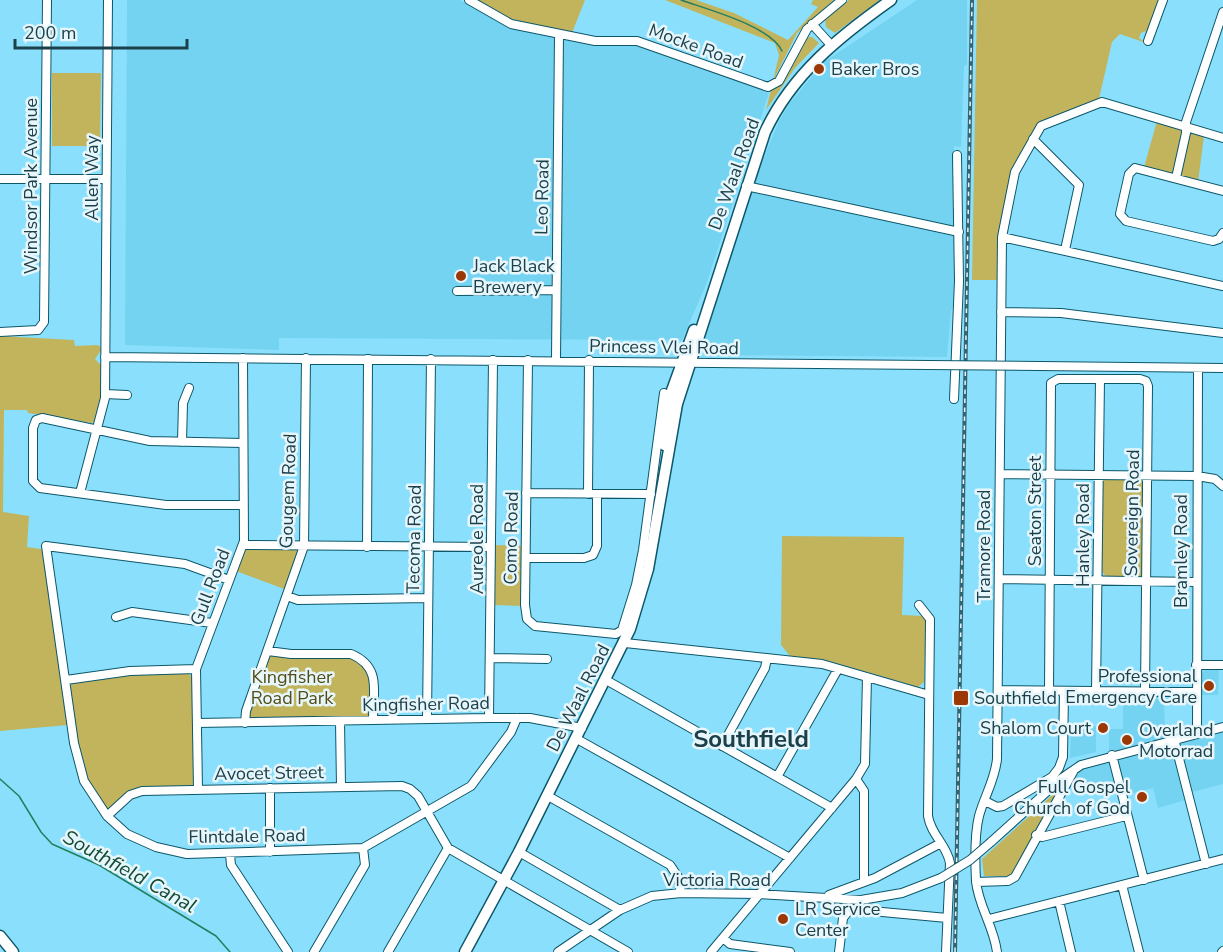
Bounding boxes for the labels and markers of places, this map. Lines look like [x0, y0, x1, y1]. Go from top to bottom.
place label: Baker Bros [831, 57, 919, 81]
marker: Baker Bros [812, 62, 826, 76]
place label: Jack Black Brewery [472, 254, 556, 299]
marker: Jack Black Brewery [454, 269, 468, 283]
place label: Professional Emergency Care [1065, 664, 1198, 709]
marker: Professional Emergency Care [1202, 679, 1216, 693]
place label: Southfield [974, 686, 1057, 710]
marker: Southfield [952, 689, 970, 707]
place label: Shalom Court [980, 716, 1092, 740]
place label: Overland Motorrad [1139, 718, 1214, 763]
marker: Shalom Court [1096, 721, 1110, 735]
marker: Overland Motorrad [1120, 733, 1134, 747]
place label: Full Gospel Church of God [1014, 775, 1131, 820]
marker: Full Gospel Church of God [1135, 790, 1149, 804]
place label: LR Service Center [795, 897, 880, 942]
marker: LR Service Center [776, 912, 790, 926]

